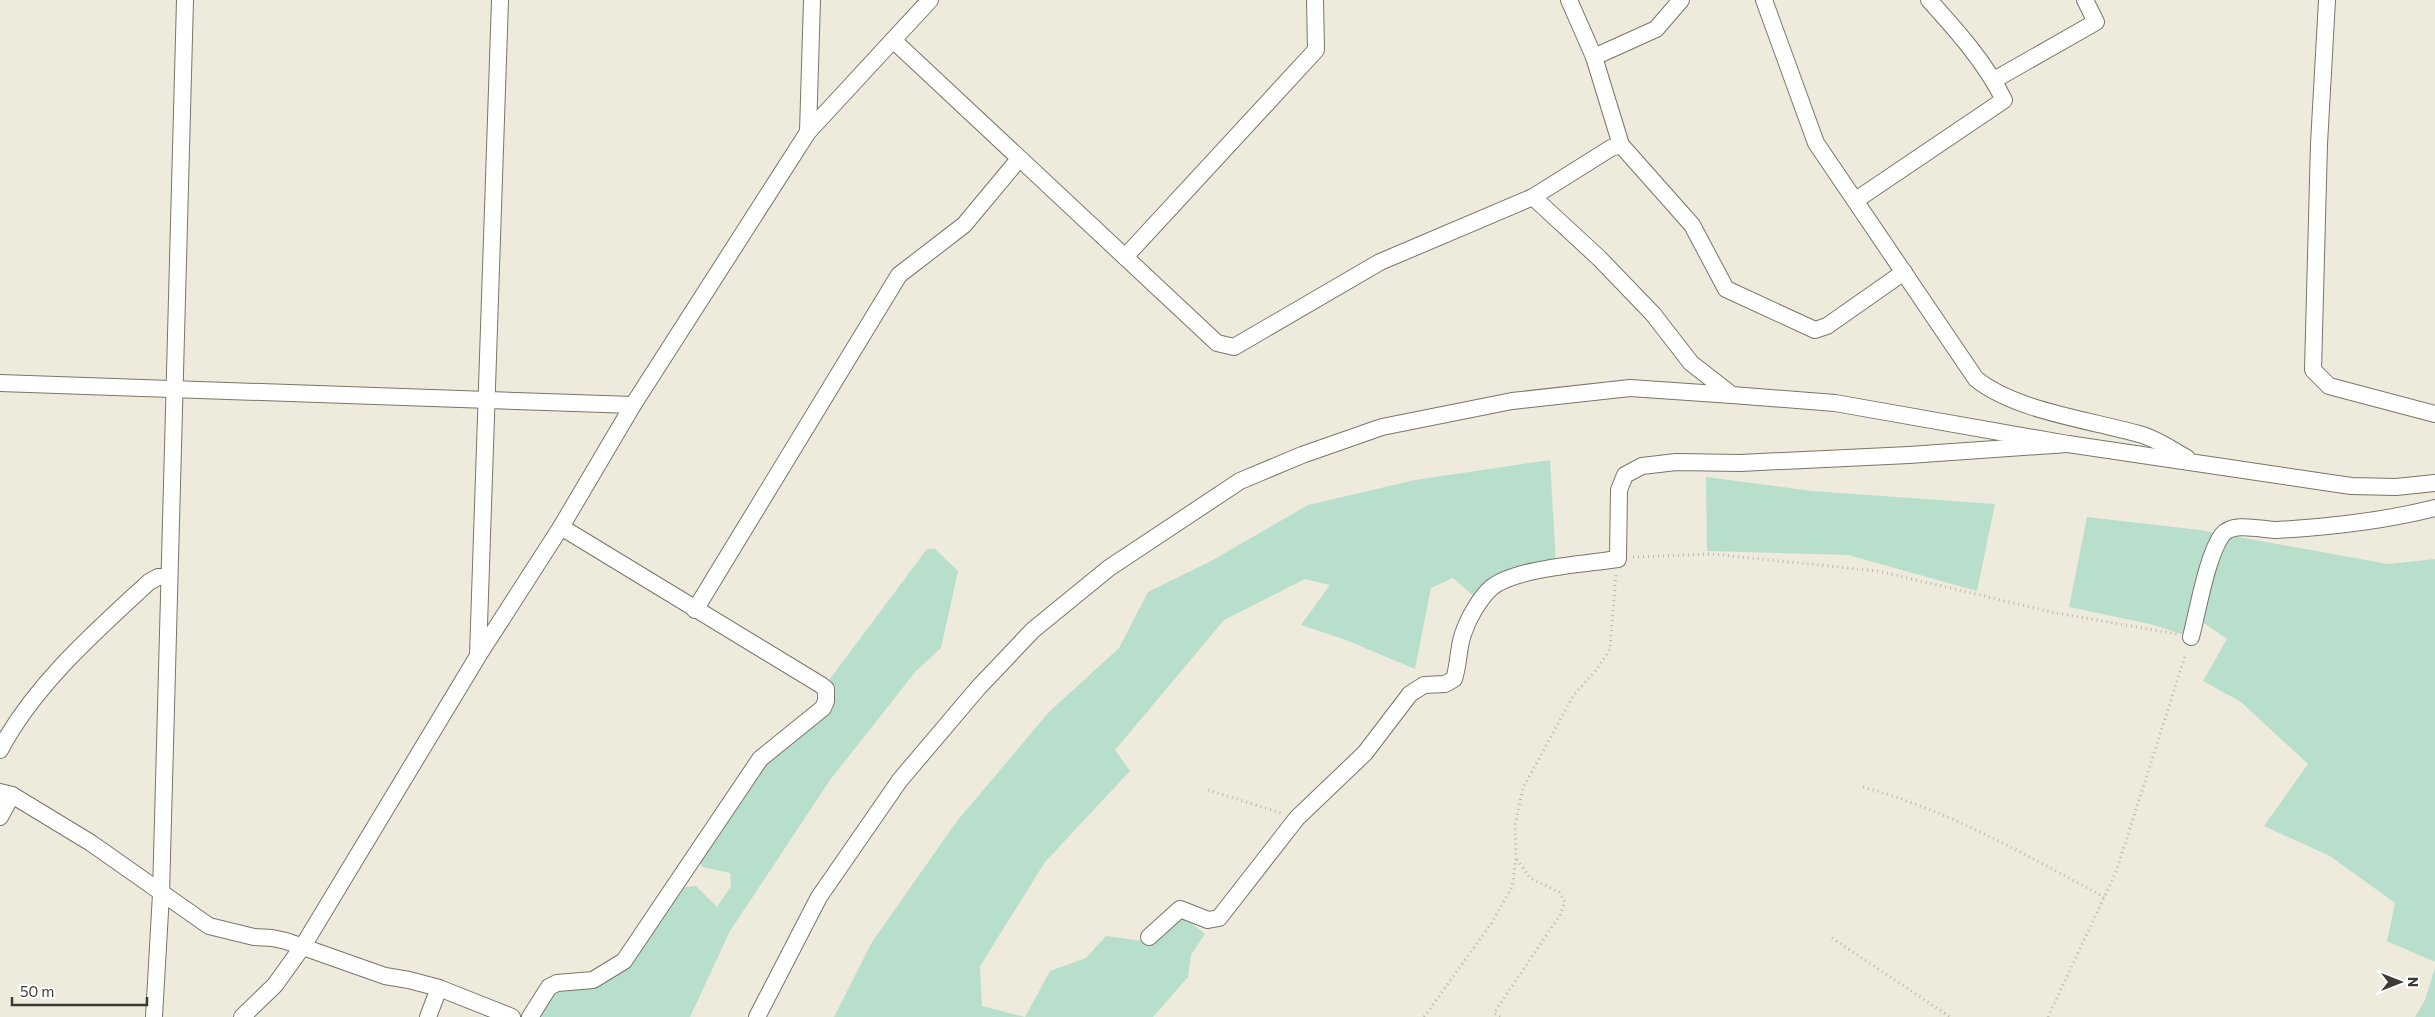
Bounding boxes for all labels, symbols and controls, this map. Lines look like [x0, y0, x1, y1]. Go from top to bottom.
north arrow [2375, 957, 2425, 1007]
scale bar [12, 974, 148, 1006]
text: N [2405, 977, 2422, 987]
text: 50 m [20, 982, 54, 1000]

